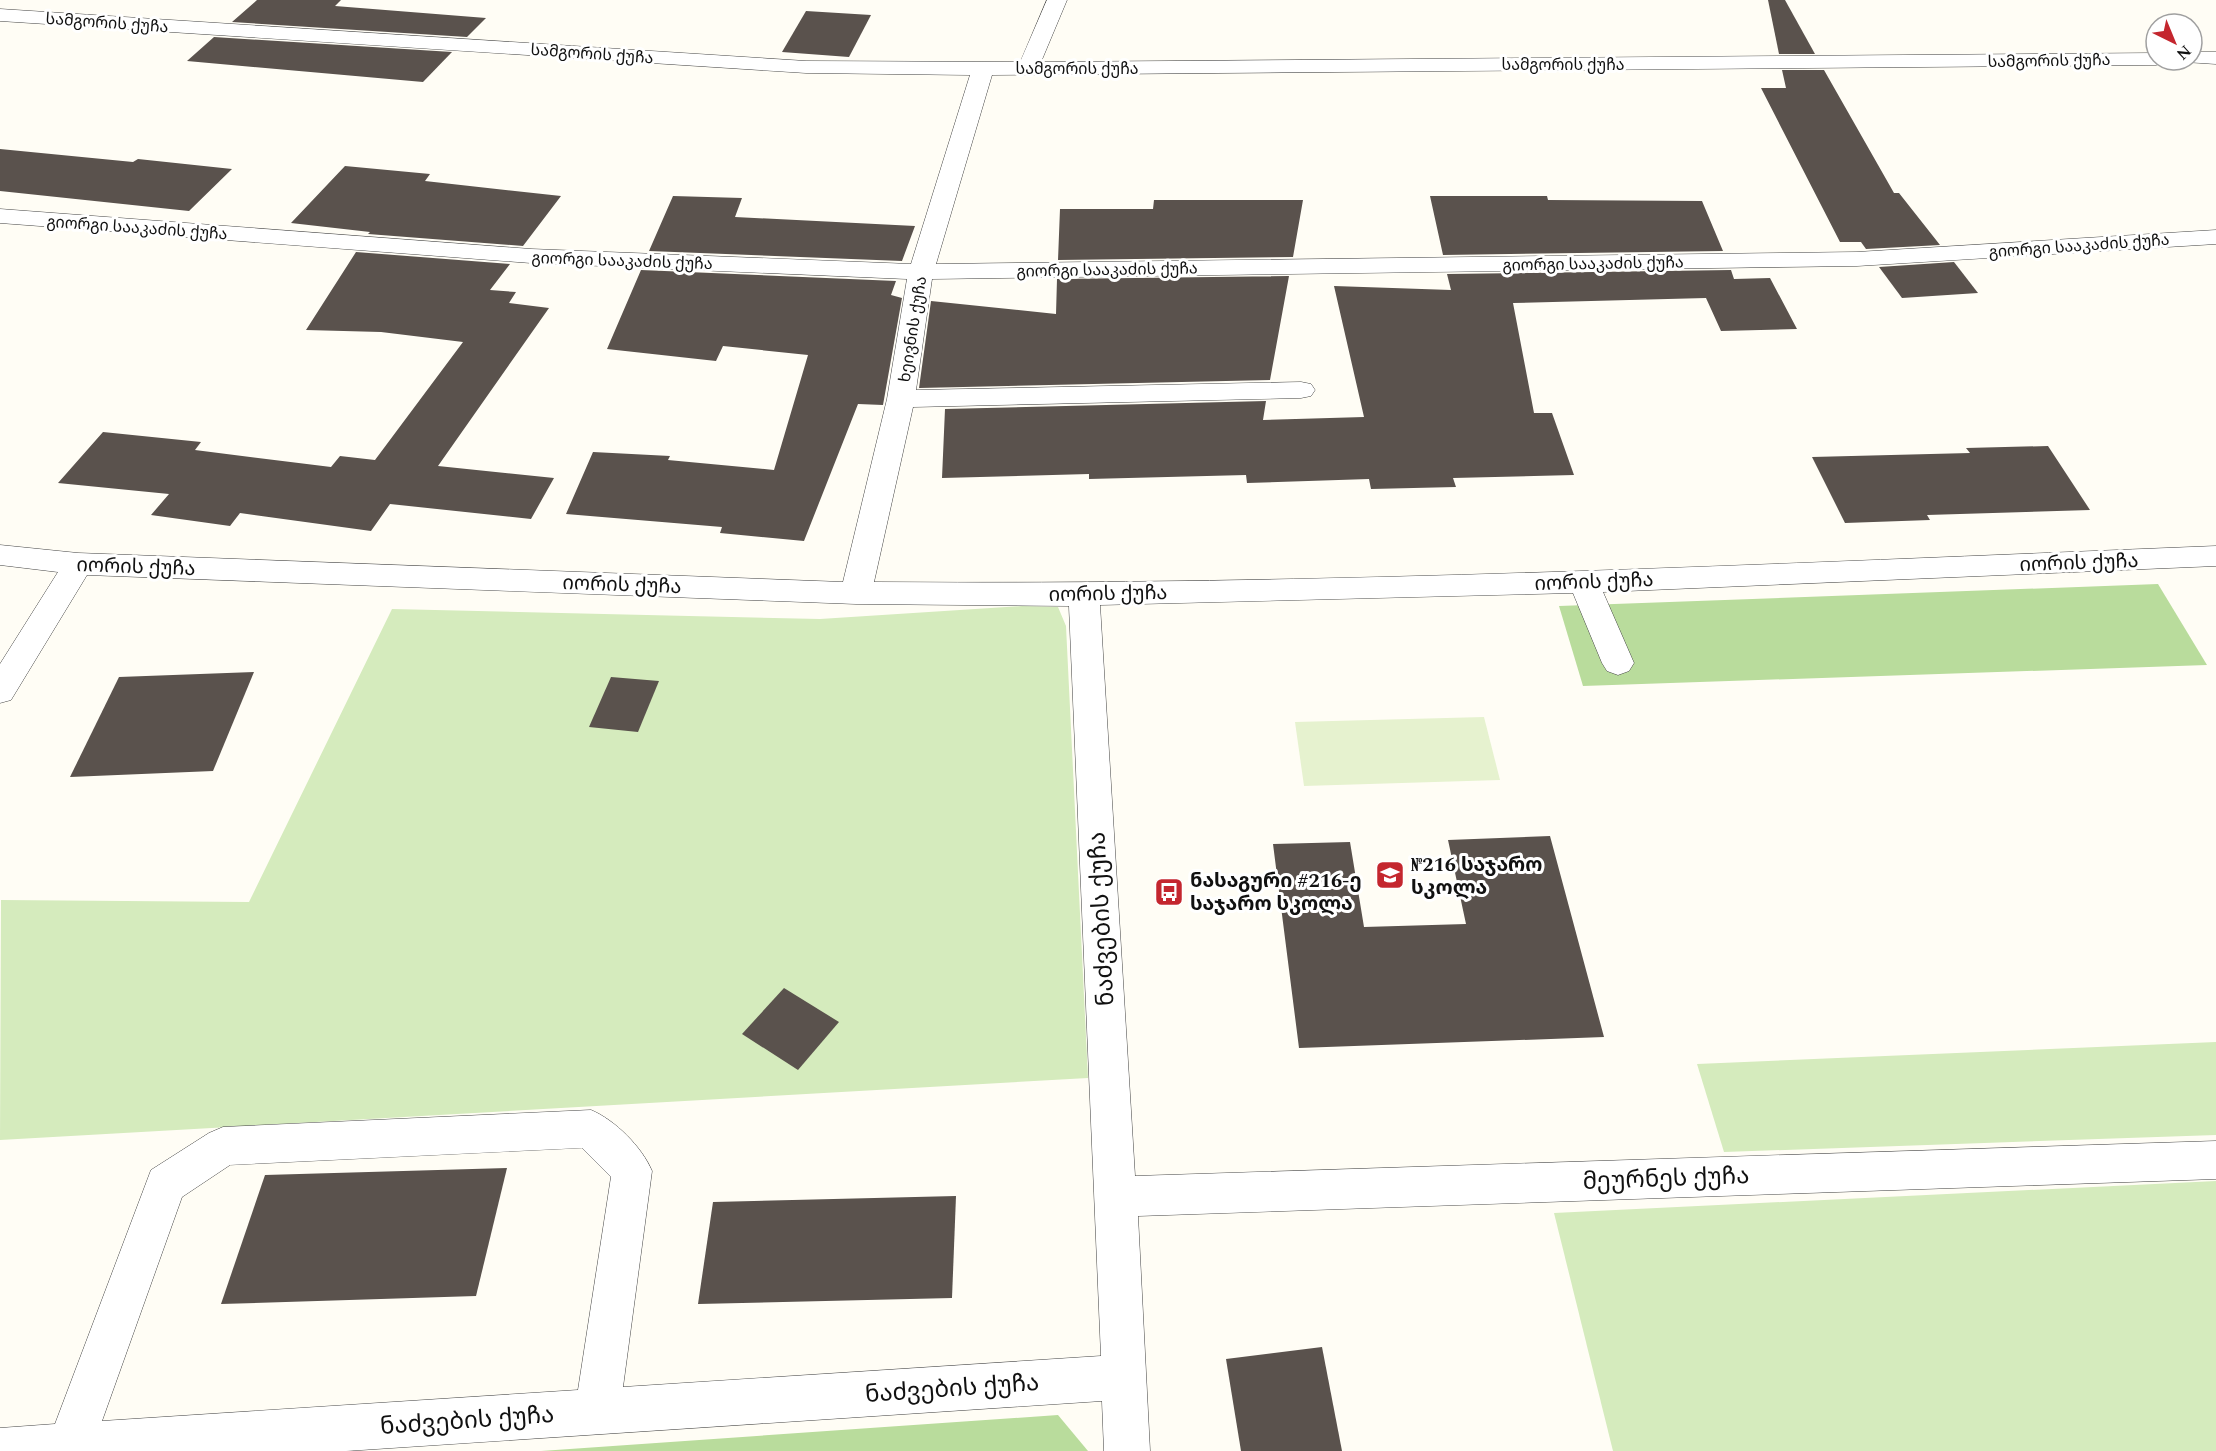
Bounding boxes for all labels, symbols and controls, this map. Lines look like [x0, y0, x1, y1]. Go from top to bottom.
street label: სამგორის ქუჩა [45, 7, 169, 39]
north arrow [2144, 12, 2204, 72]
street label: სამგორის ქუჩა [530, 38, 654, 70]
text: N [2171, 39, 2197, 65]
street label: სამგორის ქუჩა [1987, 48, 2111, 74]
street label: სამგორის ქუჩა [1502, 53, 1624, 77]
street label: სამგორის ქუჩა [1016, 57, 1138, 81]
street label: გიორგი სააკაძის ქუჩა [46, 210, 228, 246]
street label: გიორგი სააკაძის ქუჩა [1988, 228, 2170, 264]
street label: გიორგი სააკაძის ქუჩა [531, 246, 713, 276]
street label: გიორგი სააკაძის ქუჩა [1502, 250, 1684, 278]
street label: გიორგი სააკაძის ქუჩა [1016, 256, 1198, 284]
street label: ხეივნის ქუჩა [893, 275, 933, 384]
street label: იორის ქუჩა [2019, 546, 2139, 580]
street label: იორის ქუჩა [76, 550, 196, 584]
street label: იორის ქუჩა [1534, 565, 1654, 599]
street label: იორის ქუჩა [562, 568, 682, 602]
street label: იორის ქუჩა [1048, 578, 1168, 610]
street label: ნაძვების ქუჩა [1079, 831, 1125, 1007]
place label: №216 საჯარო სკოლა [1411, 850, 1542, 903]
school or university icon: №216 საჯარო სკოლა [1374, 859, 1406, 891]
place label: ნასაგური #216-ე საჯარო სკოლა [1190, 866, 1362, 919]
bus stop icon: ნასაგური #216-ე საჯარო სკოლა [1153, 876, 1185, 908]
street label: მეურნეს ქუჩა [1582, 1158, 1750, 1200]
street label: ნაძვების ქუჩა [864, 1365, 1040, 1413]
street label: ნაძვების ქუჩა [379, 1397, 555, 1445]

